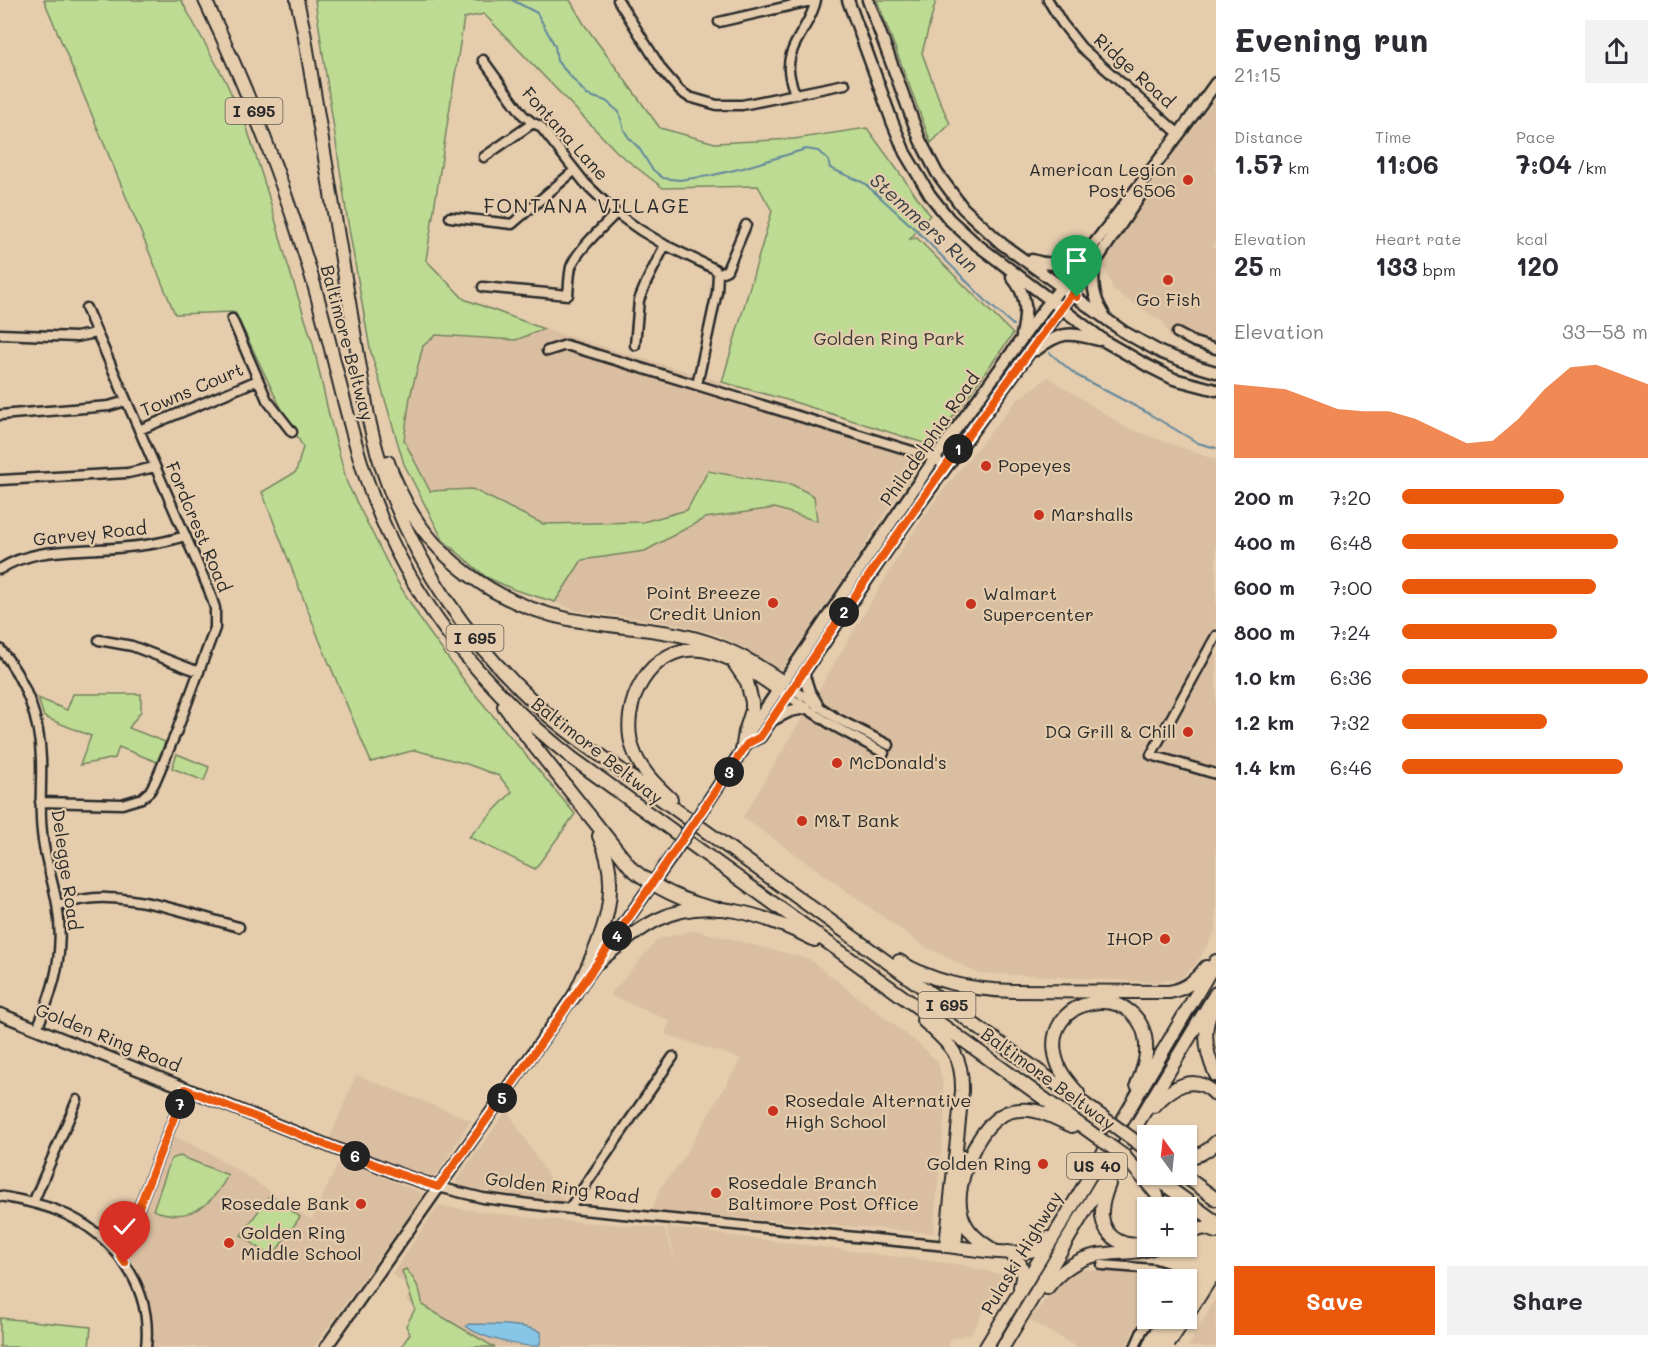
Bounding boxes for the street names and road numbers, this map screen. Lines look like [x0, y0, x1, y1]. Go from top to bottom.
street label: Ridge Road [1089, 28, 1180, 113]
street label: Fontana Lane [517, 81, 614, 185]
road number: I 695 [226, 98, 282, 124]
street label: Baltimore Beltway [316, 262, 380, 423]
street label: Towns Court [137, 357, 247, 422]
street label: Philadelphia Road [874, 367, 984, 510]
street label: Fordcrest Road [161, 458, 237, 595]
street label: Garvey Road [32, 515, 148, 551]
road number: I 695 [446, 625, 504, 651]
street label: Baltimore Beltway [527, 691, 668, 809]
street label: Delegge Road [47, 808, 87, 932]
road number: I 695 [918, 992, 976, 1018]
street label: Golden Ring Road [32, 997, 185, 1077]
street label: Baltimore Beltway [977, 1021, 1121, 1135]
road number: US 40 [1067, 1153, 1127, 1179]
street label: Golden Ring Road [484, 1166, 640, 1208]
street label: Pulaski Highway [975, 1186, 1067, 1319]

